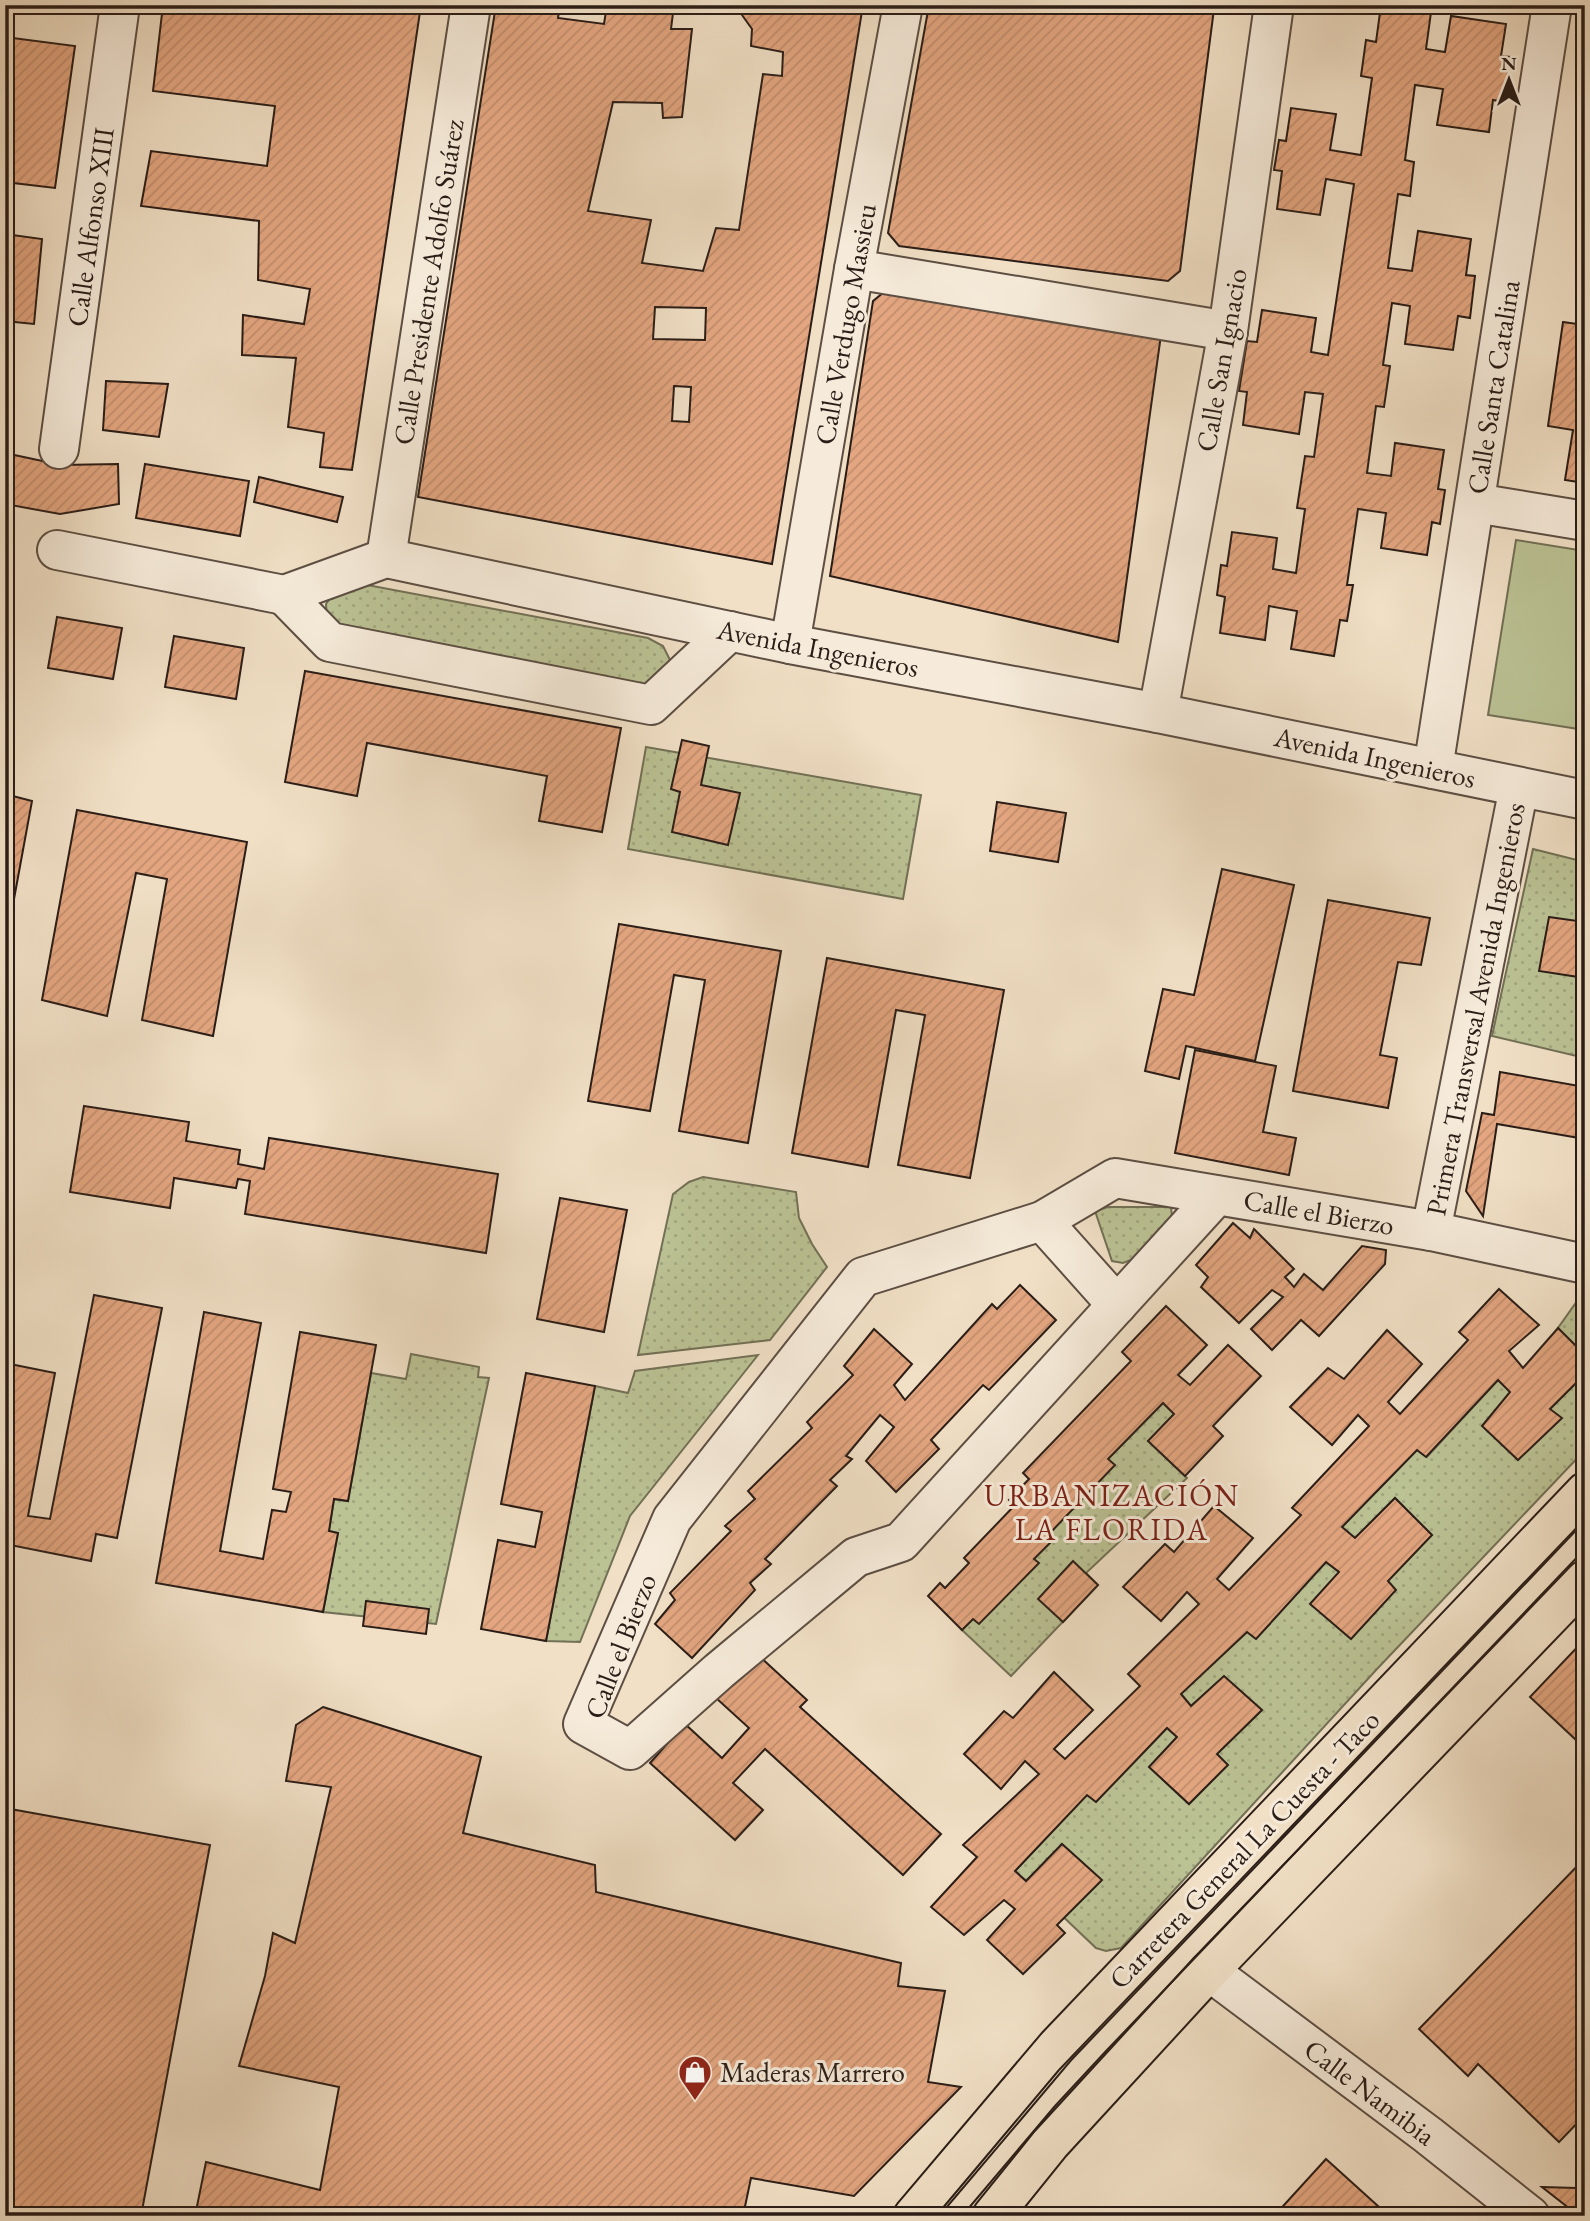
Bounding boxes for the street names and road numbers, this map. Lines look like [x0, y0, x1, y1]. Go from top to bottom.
street label: Calle Presidente Adolfo Suárez [384, 116, 472, 447]
street label: Calle Alfonso XIII [58, 125, 122, 329]
street label: Calle Verdugo Massieu [806, 200, 884, 447]
street label: Calle San Ignacio [1187, 266, 1255, 454]
street label: Calle Santa Catalina [1458, 277, 1528, 497]
street label: Avenida Ingenieros [713, 611, 922, 685]
street label: Avenida Ingenieros [1270, 718, 1479, 796]
street label: Primera Transversal Avenida Ingenieros [1417, 799, 1533, 1219]
street label: Calle el Bierzo [1241, 1181, 1397, 1243]
street label: Calle el Bierzo [576, 1568, 664, 1724]
street label: Carretera General La Cuesta - Taco [1101, 1702, 1387, 1996]
street label: Calle Namibia [1297, 2031, 1444, 2154]

